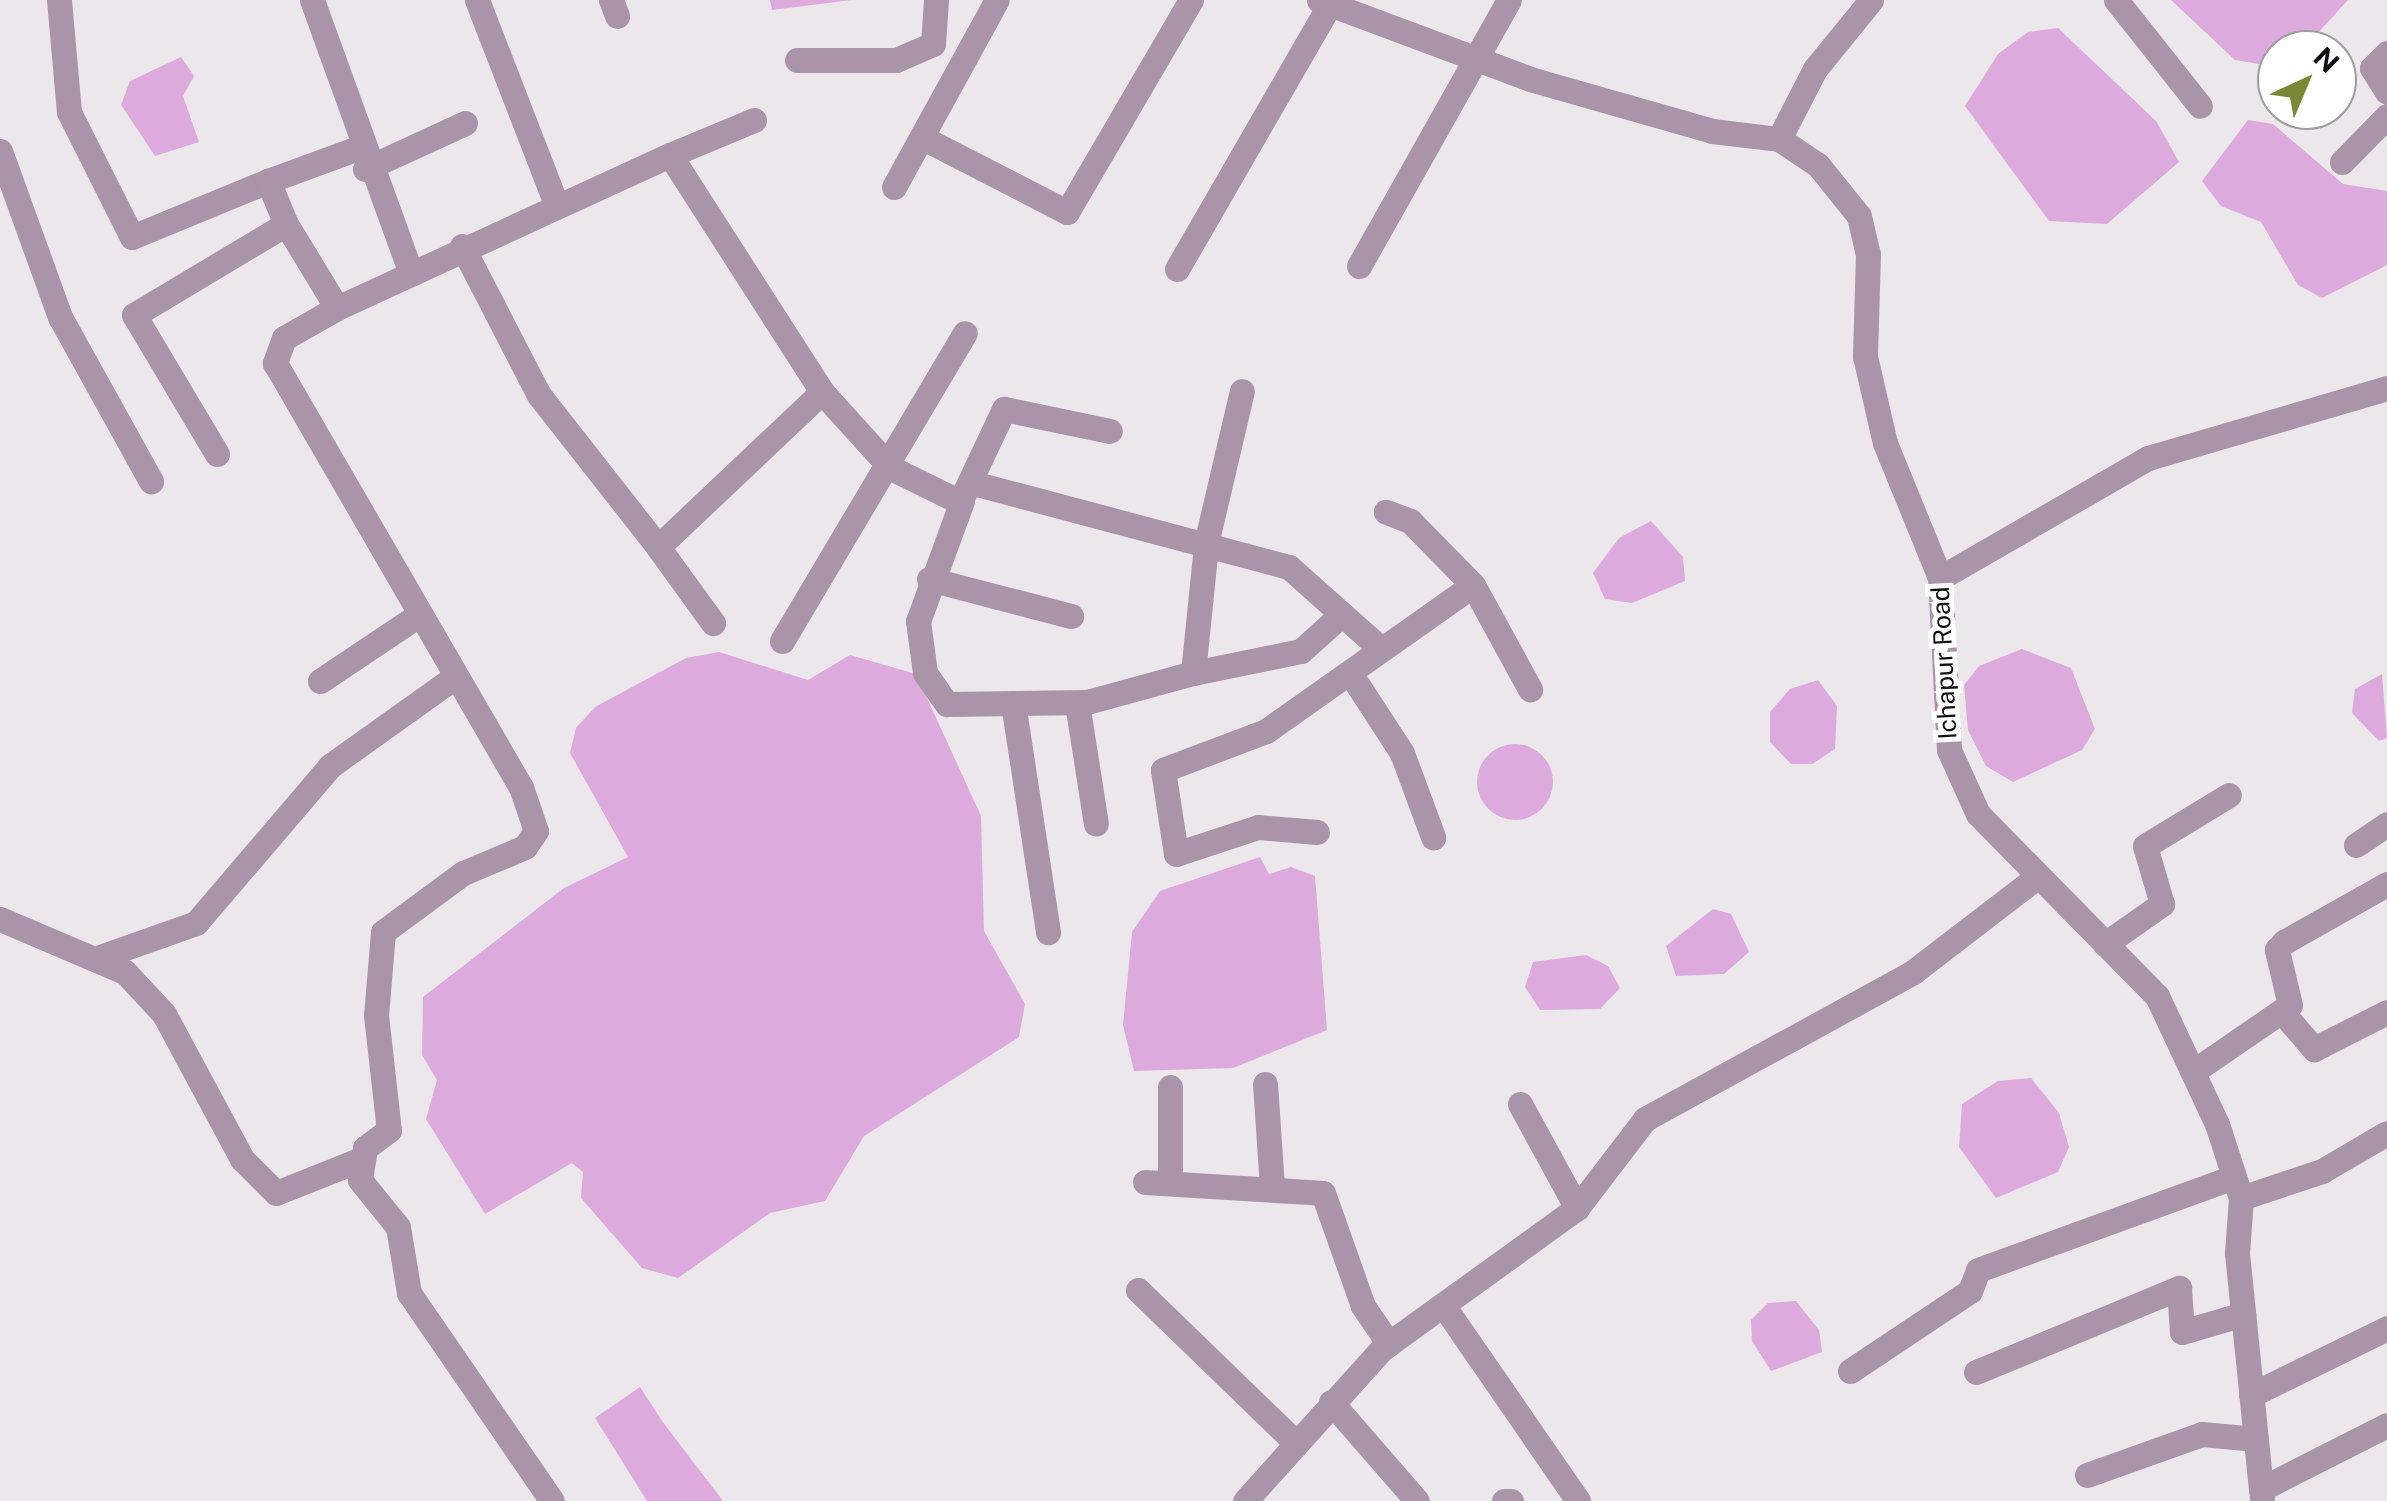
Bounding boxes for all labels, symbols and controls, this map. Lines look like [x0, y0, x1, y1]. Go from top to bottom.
north arrow [2257, 30, 2357, 130]
text: N [2307, 40, 2346, 79]
street label: Ichapur Road [1925, 586, 1963, 740]

